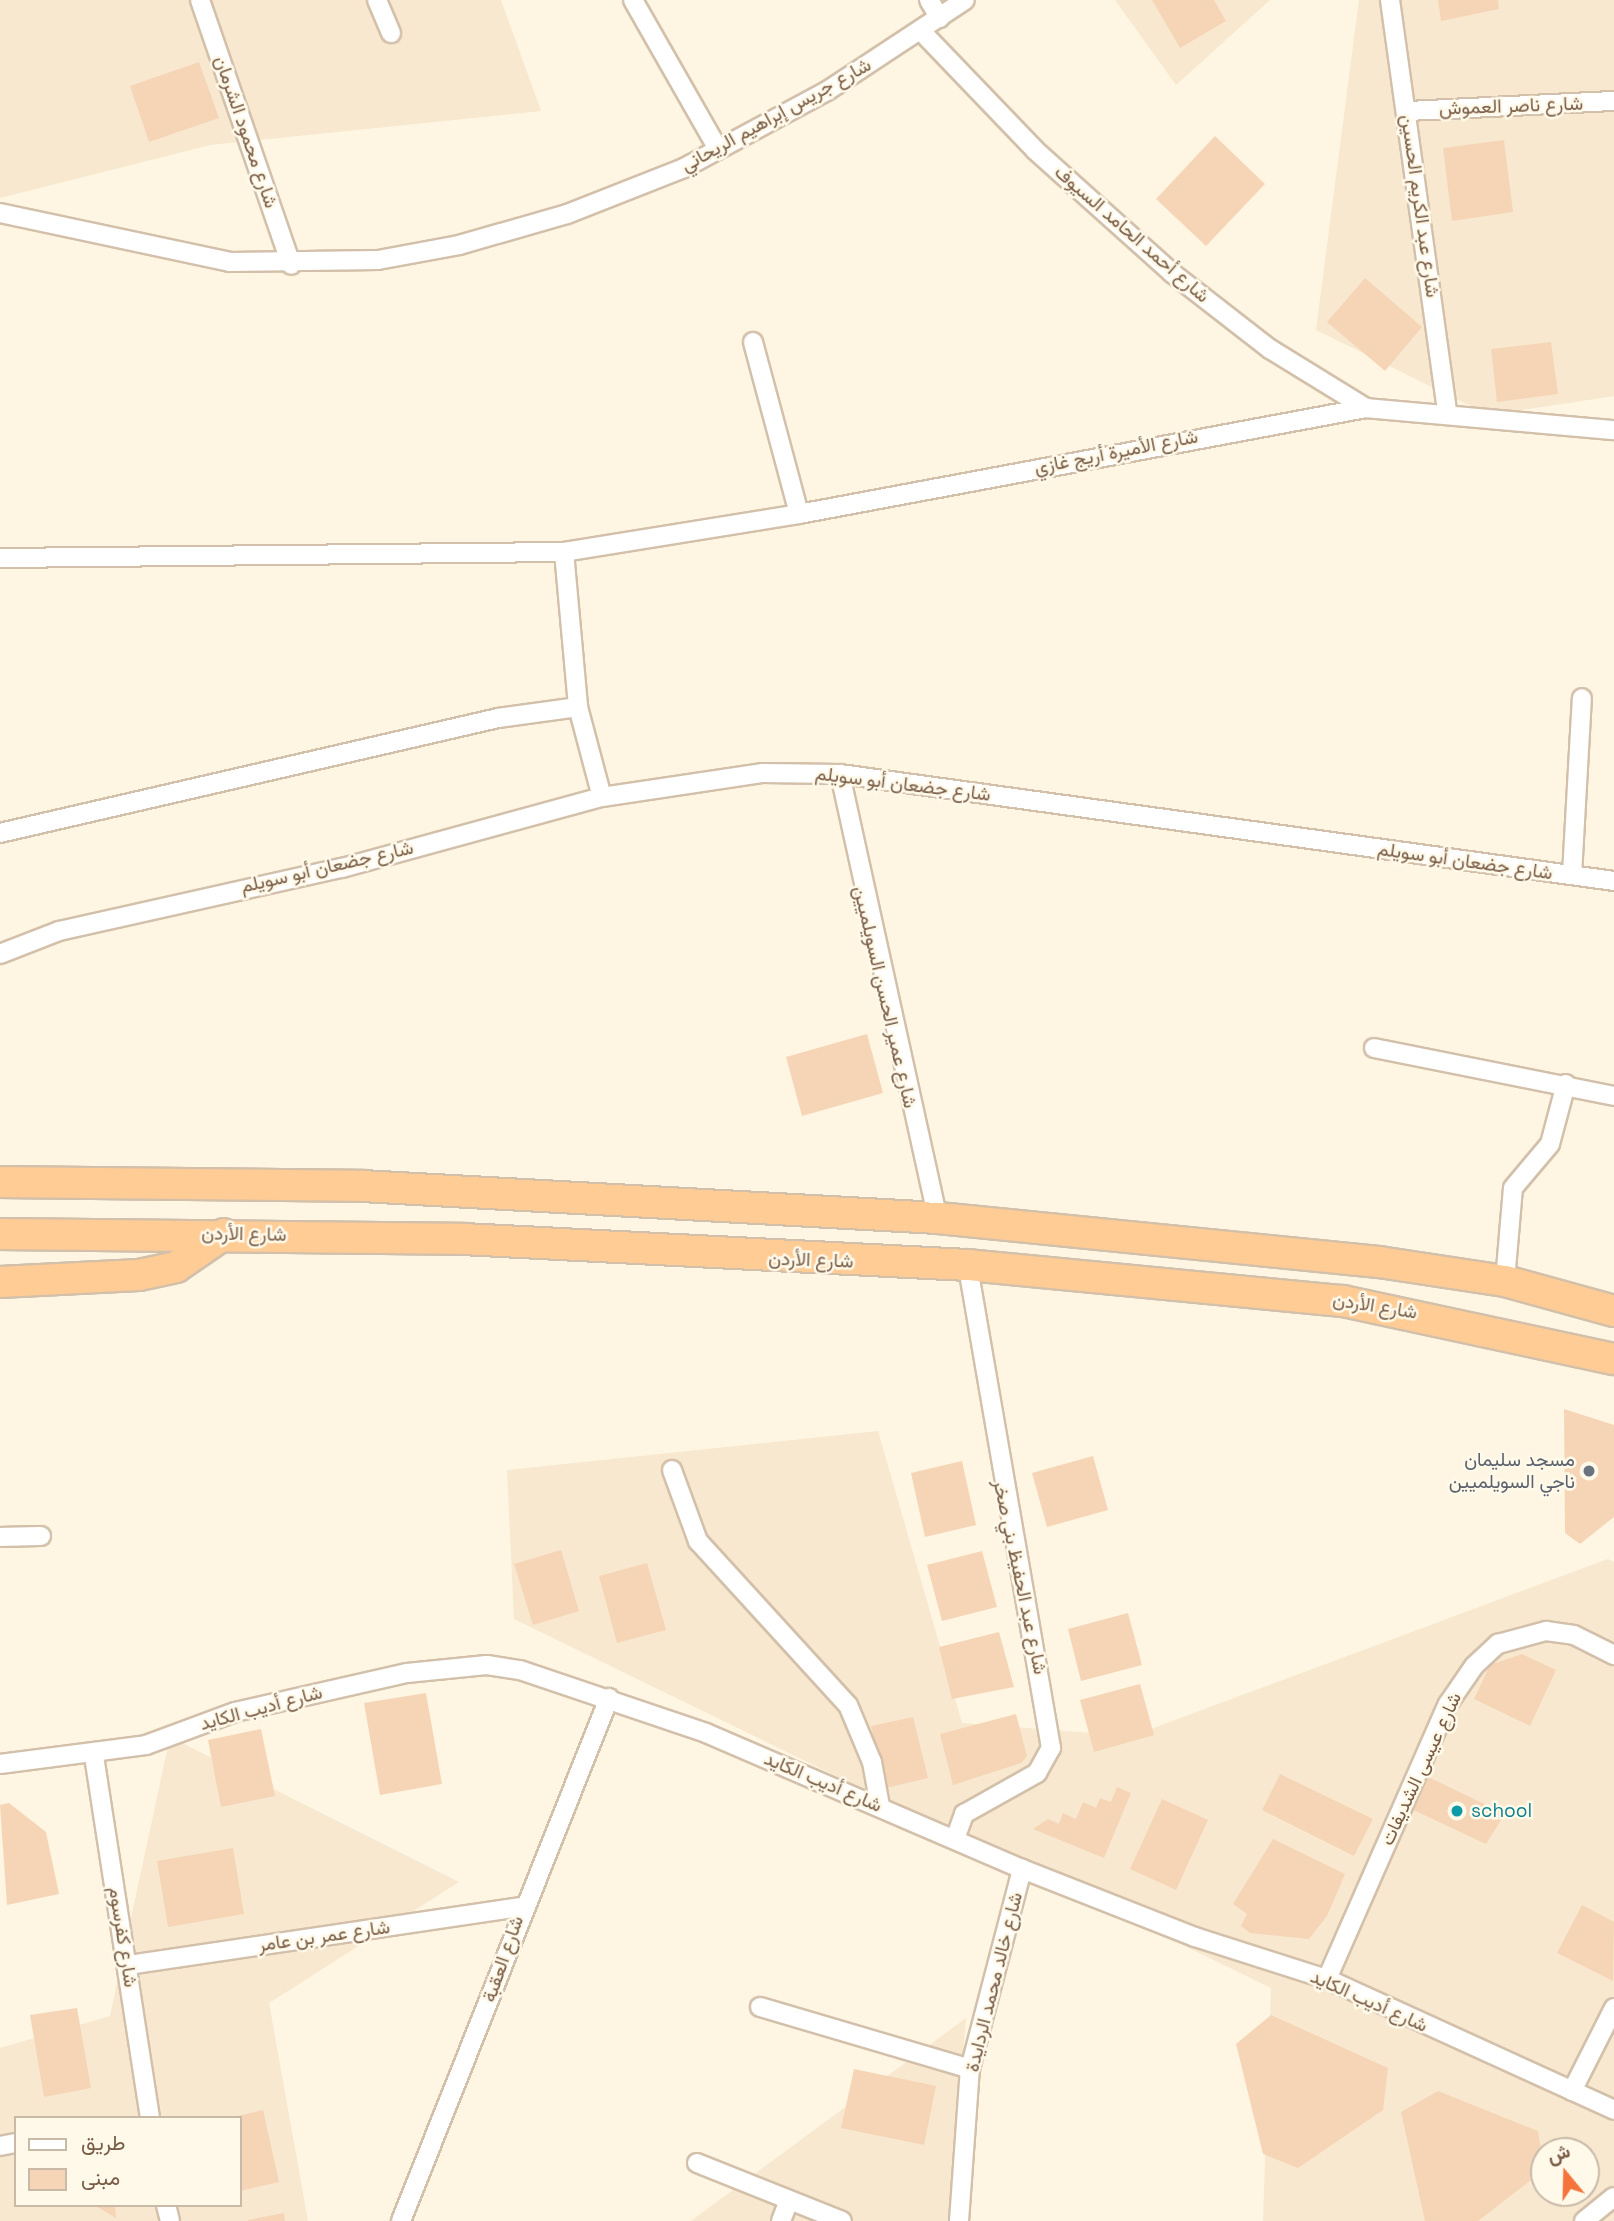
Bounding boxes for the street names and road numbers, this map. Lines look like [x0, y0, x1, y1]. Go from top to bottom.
street label: شارع محمود الشرمان [209, 53, 283, 211]
street label: شارع جريس إبراهيم الريحاني [677, 53, 875, 177]
street label: شارع ناصر العموش [1439, 92, 1583, 120]
street label: شارع عبد الكريم الحسين [1396, 113, 1444, 299]
street label: شارع أحمد الحامد السيوف [1050, 161, 1214, 307]
street label: شارع الأميرة أريج غازي [1032, 425, 1200, 479]
street label: شارع جضعان أبو سويلم [814, 762, 992, 806]
street label: شارع جضعان أبو سويلم [238, 836, 416, 898]
street label: شارع جضعان أبو سويلم [1376, 837, 1554, 885]
street label: شارع عمير الحسن السويلميين [848, 884, 922, 1110]
street label: شارع الأردن [201, 1222, 287, 1246]
street label: شارع الأردن [768, 1247, 854, 1273]
street label: شارع الأردن [1331, 1288, 1419, 1324]
street label: شارع عبد الحفيظ بني صخر [988, 1478, 1052, 1676]
street label: شارع أديب الكايد [197, 1681, 325, 1735]
street label: شارع عيسى الشديفات [1376, 1689, 1466, 1849]
street label: شارع أديب الكايد [761, 1747, 885, 1817]
street label: شارع كفرسوم [104, 1885, 142, 1989]
street label: شارع خالد محمد الردايدة [961, 1890, 1027, 2074]
street label: شارع العقبة [478, 1913, 528, 2005]
street label: شارع عمر بن عامر [257, 1915, 391, 1957]
street label: شارع أديب الكايد [1307, 1965, 1431, 2037]

